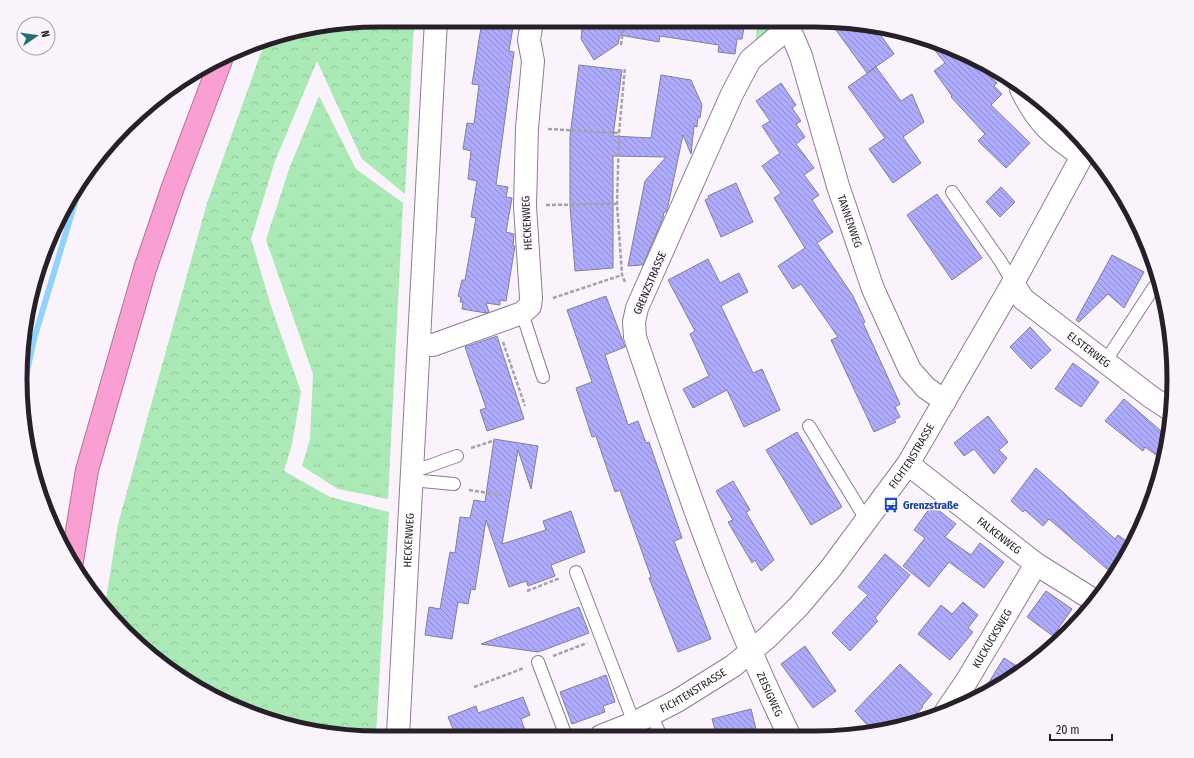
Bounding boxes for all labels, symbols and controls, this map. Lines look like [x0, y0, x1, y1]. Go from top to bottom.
north arrow [16, 16, 56, 56]
text: N [38, 29, 52, 39]
street label: TANNENWEG [835, 193, 865, 249]
street label: HECKENWEG [519, 195, 535, 251]
street label: GRENZSTRASSE [631, 250, 669, 316]
street label: ELSTERWEG [1065, 329, 1113, 370]
street label: FICHTENSTRASSE [886, 421, 937, 491]
bus stop icon: Grenzstraße [882, 496, 900, 514]
place label: Grenzstraße [903, 499, 959, 512]
street label: HECKENWEG [400, 513, 416, 568]
street label: FALKENWEG [975, 514, 1024, 557]
street label: KUCKUCKSWEG [969, 607, 1014, 670]
street label: FICHTENSTRASSE [658, 665, 729, 715]
street label: ZEISIGWEG [754, 670, 786, 718]
scale bar [1050, 716, 1112, 742]
text: 20 m [1056, 723, 1080, 737]

